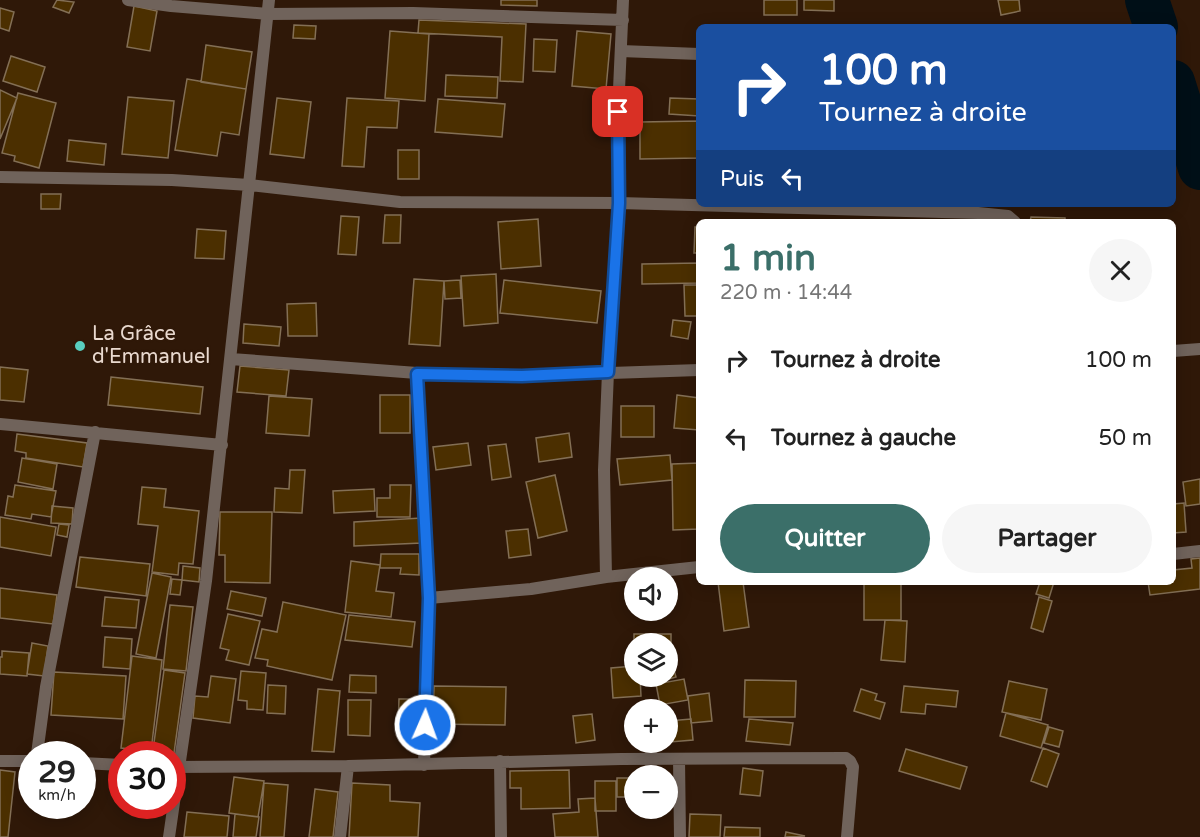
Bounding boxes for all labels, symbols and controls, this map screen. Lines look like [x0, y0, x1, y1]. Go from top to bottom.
text: 100 m [819, 45, 948, 96]
icon: right [720, 48, 798, 126]
pin [592, 86, 643, 137]
icon: arrive [601, 95, 634, 128]
text: Tournez à droite [819, 96, 1027, 129]
icon: left [776, 162, 809, 195]
text: Puis [720, 166, 764, 192]
text: 1 min [720, 237, 816, 280]
button: close [1089, 239, 1152, 302]
text: 220 m · 14:44 [720, 281, 852, 305]
place label: La Grâce d'Emmanuel [92, 322, 210, 369]
marker: La Grâce d'Emmanuel [73, 339, 87, 353]
icon: right [720, 344, 753, 377]
text: Tournez à droite [771, 347, 940, 373]
text: 100 m [1085, 347, 1152, 373]
icon: left [720, 422, 753, 455]
text: Tournez à gauche [771, 425, 956, 451]
text: 50 m [1098, 425, 1152, 451]
button: Quitter [720, 504, 930, 573]
button: Partager [942, 504, 1152, 573]
map controls [624, 567, 678, 819]
button: sound [624, 567, 678, 621]
button: layers [624, 633, 678, 687]
position arrow [393, 693, 457, 757]
button: + [624, 699, 678, 753]
speed limit sign: 30 [108, 741, 186, 819]
text: 29 [38, 754, 76, 791]
button: − [624, 765, 678, 819]
text: km/h [38, 786, 76, 804]

